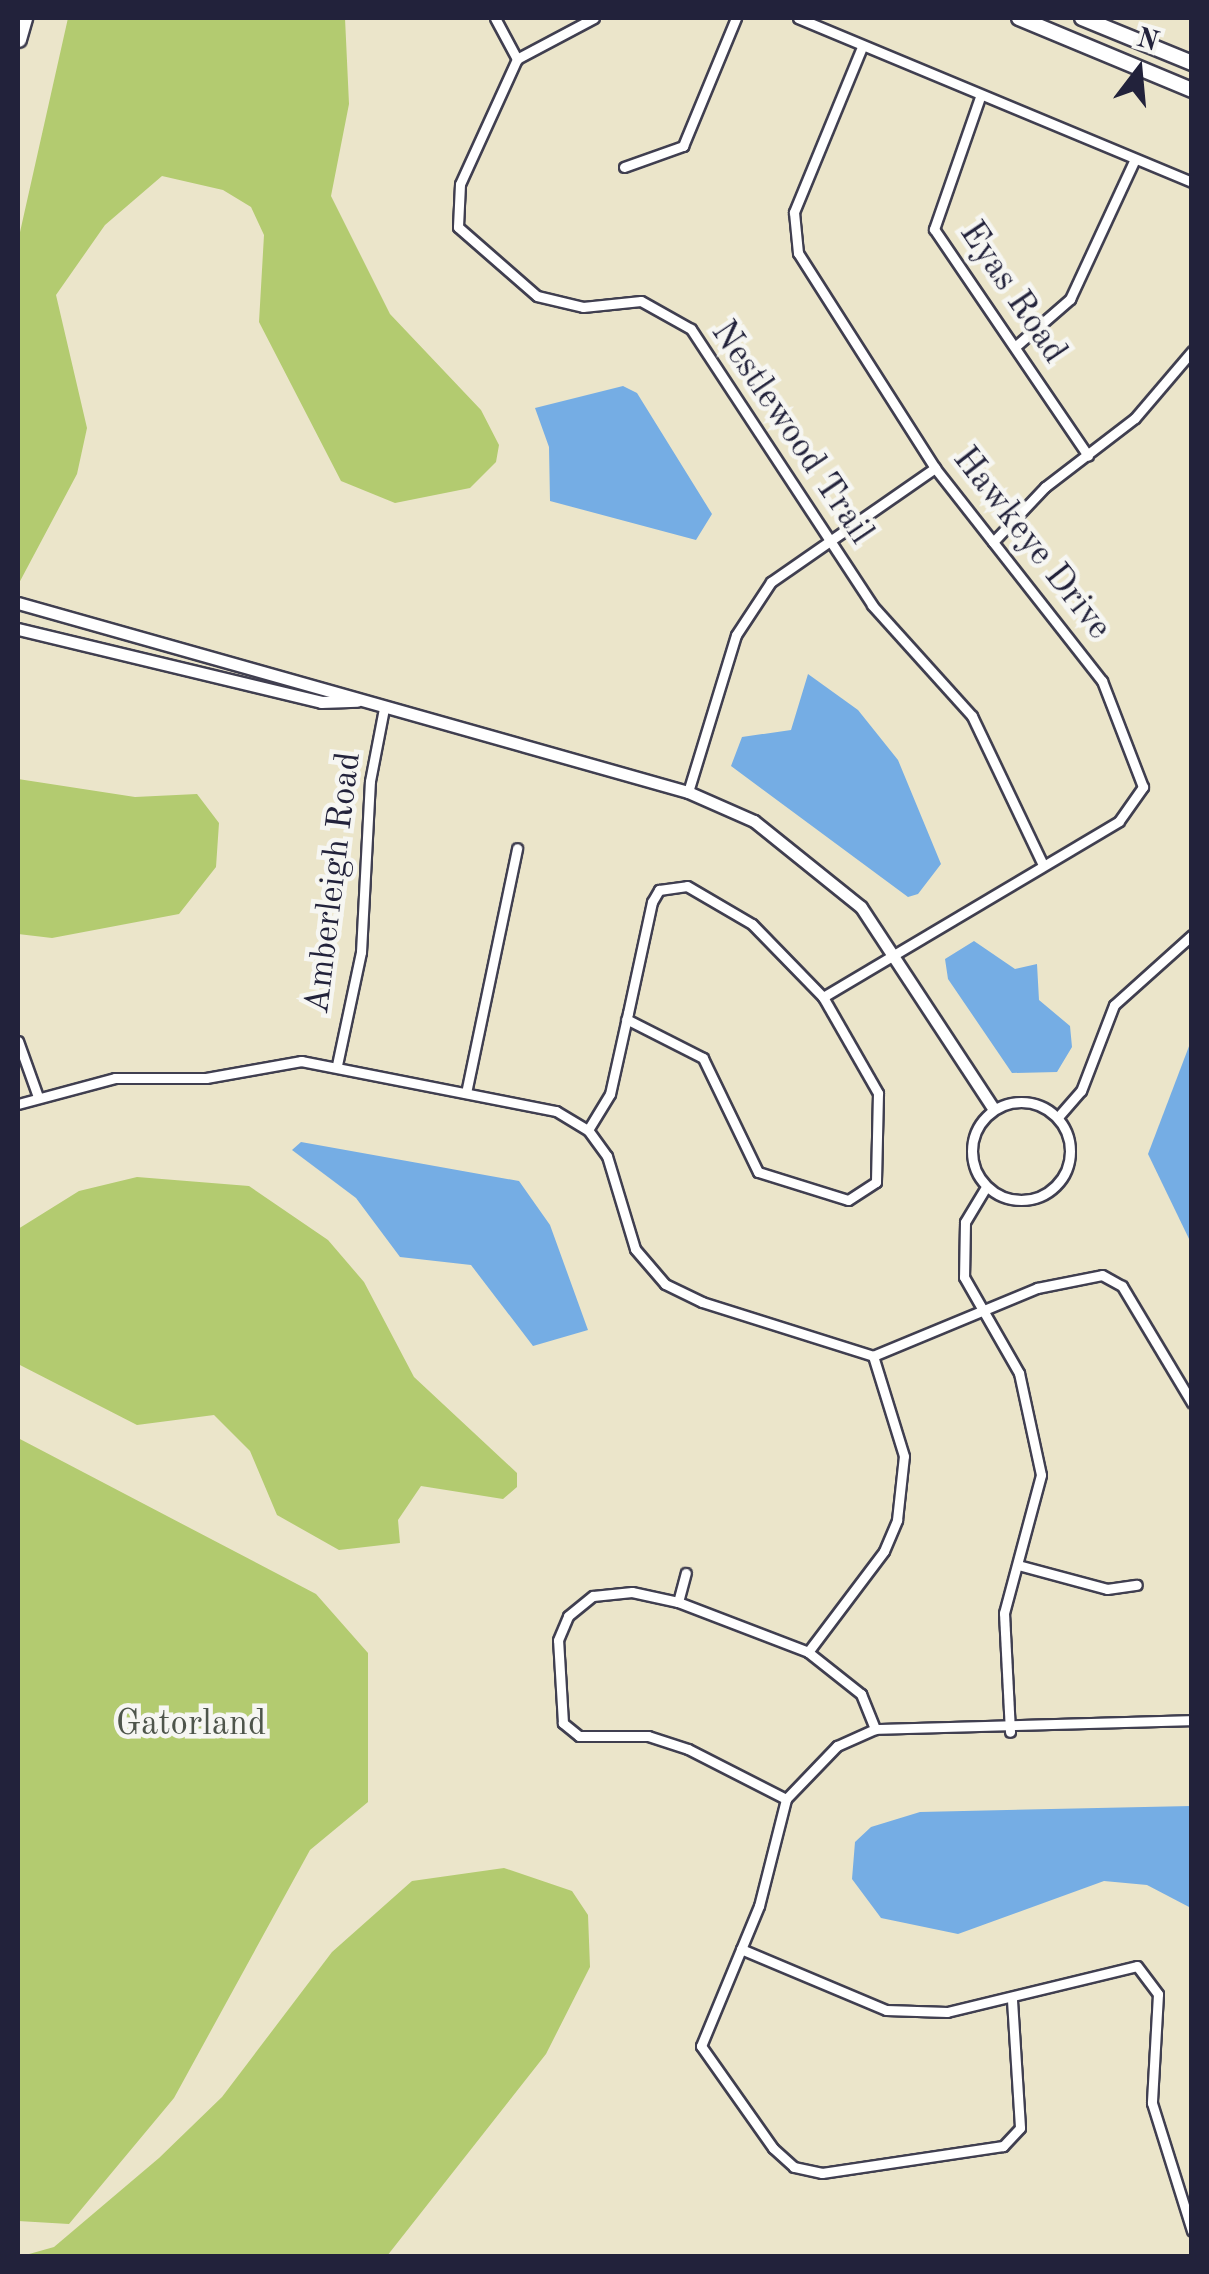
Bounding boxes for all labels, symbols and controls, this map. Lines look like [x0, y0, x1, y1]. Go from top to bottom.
north arrow [1089, 20, 1189, 120]
text: N [1133, 25, 1161, 58]
street label: Eyas Road [949, 214, 1075, 372]
street label: Nestlewood Trail [701, 314, 881, 552]
street label: Hawkeye Drive [943, 440, 1119, 648]
street label: Amberleigh Road [297, 750, 371, 1016]
park label: Gatorland [116, 1704, 266, 1746]

